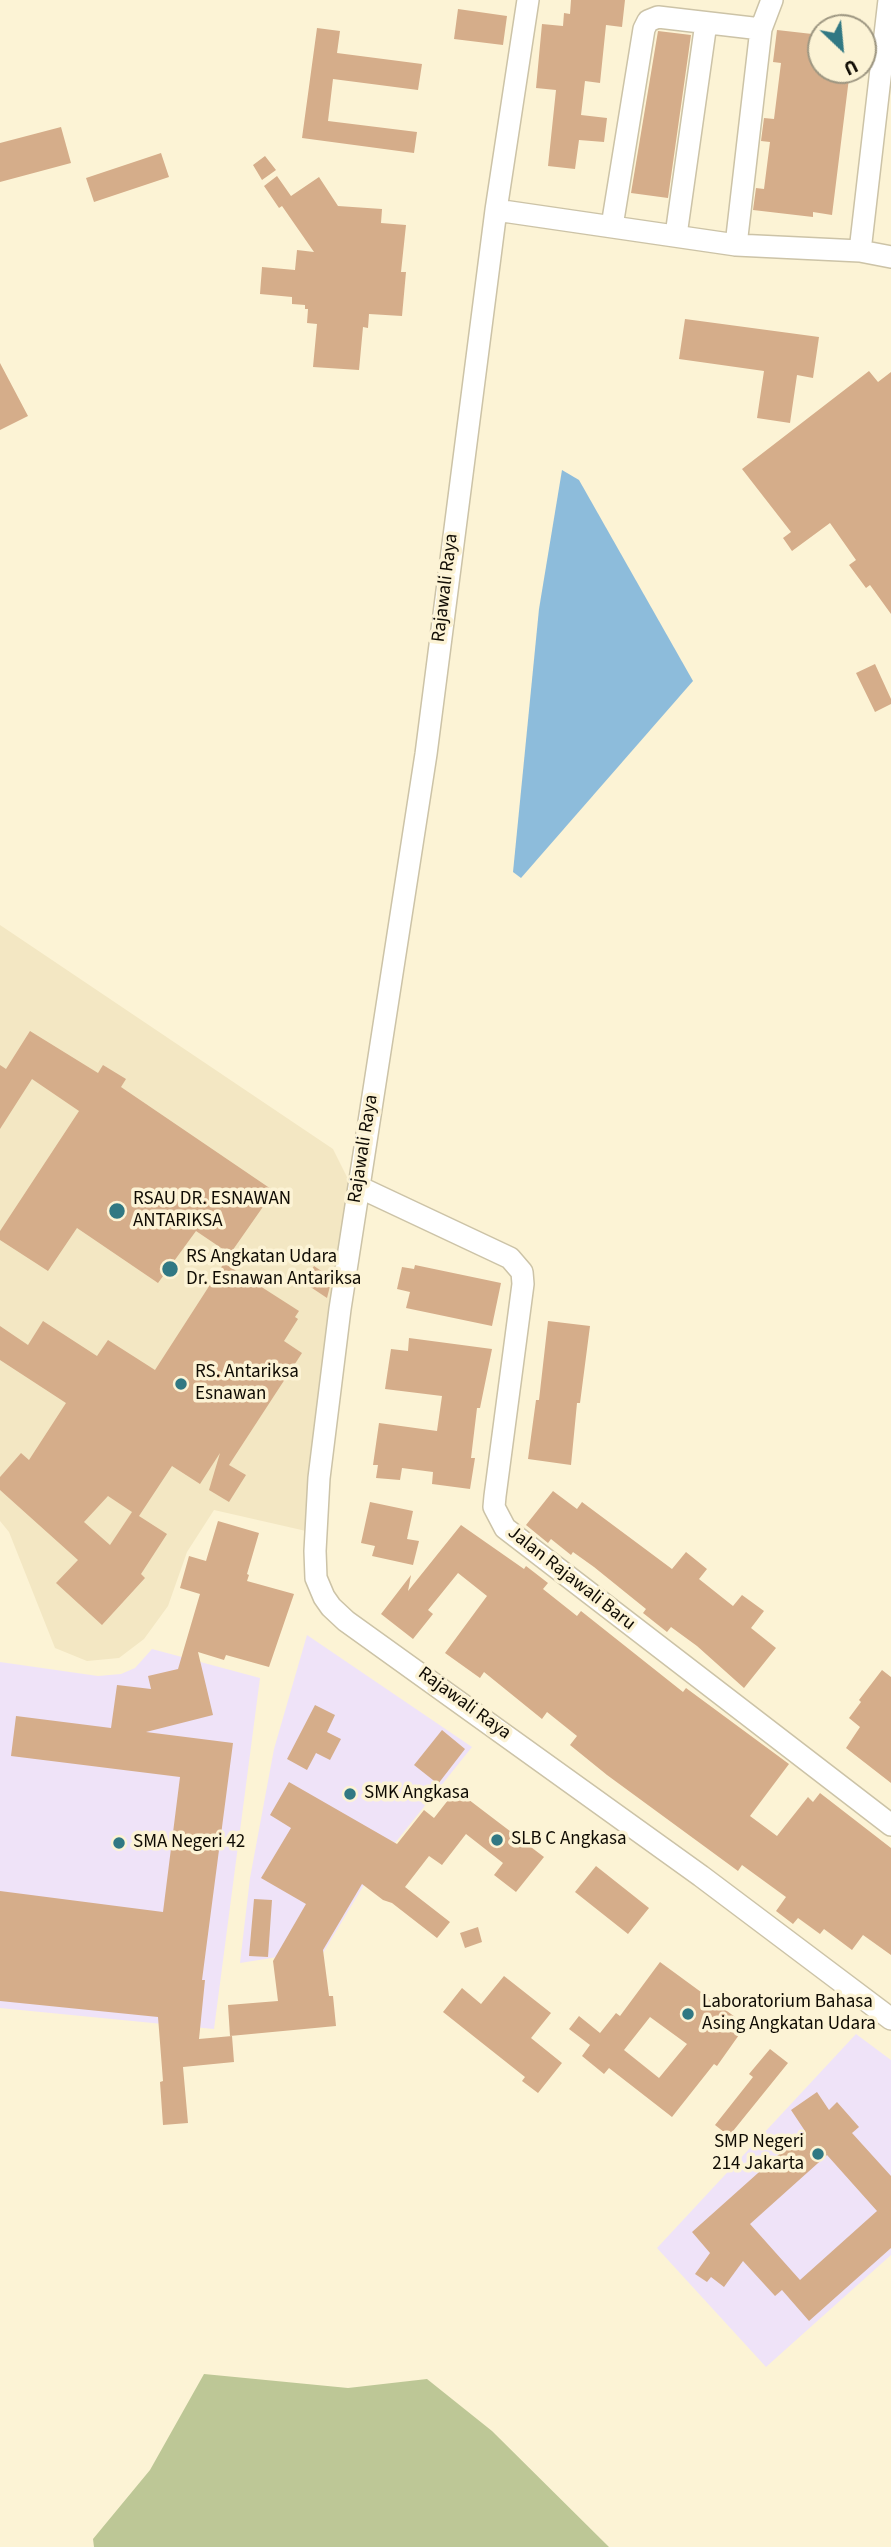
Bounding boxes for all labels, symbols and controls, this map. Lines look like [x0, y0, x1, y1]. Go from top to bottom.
north arrow [807, 14, 877, 84]
text: U [839, 52, 862, 81]
street label: Rajawali Raya [428, 532, 464, 644]
street label: Rajawali Raya [344, 1093, 384, 1205]
place label: RSAU DR. ESNAWAN ANTARIKSA [133, 1189, 291, 1233]
marker: RSAU DR. ESNAWAN ANTARIKSA [107, 1201, 127, 1221]
place label: RS Angkatan Udara Dr. Esnawan Antariksa [186, 1247, 361, 1291]
marker: RS Angkatan Udara Dr. Esnawan Antariksa [160, 1259, 180, 1279]
place label: RS. Antariksa Esnawan [195, 1362, 299, 1406]
marker: RS. Antariksa Esnawan [173, 1376, 189, 1392]
street label: Jalan Rajawali Baru [503, 1522, 639, 1636]
street label: Rajawali Raya [413, 1663, 515, 1745]
place label: SMK Angkasa [364, 1783, 469, 1805]
marker: SMK Angkasa [342, 1786, 358, 1802]
place label: SLB C Angkasa [511, 1829, 627, 1851]
place label: SMA Negeri 42 [133, 1832, 245, 1854]
marker: SLB C Angkasa [489, 1832, 505, 1848]
marker: SMA Negeri 42 [111, 1835, 127, 1851]
place label: Laboratorium Bahasa Asing Angkatan Udara [702, 1992, 876, 2036]
marker: Laboratorium Bahasa Asing Angkatan Udara [680, 2006, 696, 2022]
place label: SMP Negeri 214 Jakarta [712, 2132, 804, 2176]
marker: SMP Negeri 214 Jakarta [810, 2146, 826, 2162]

